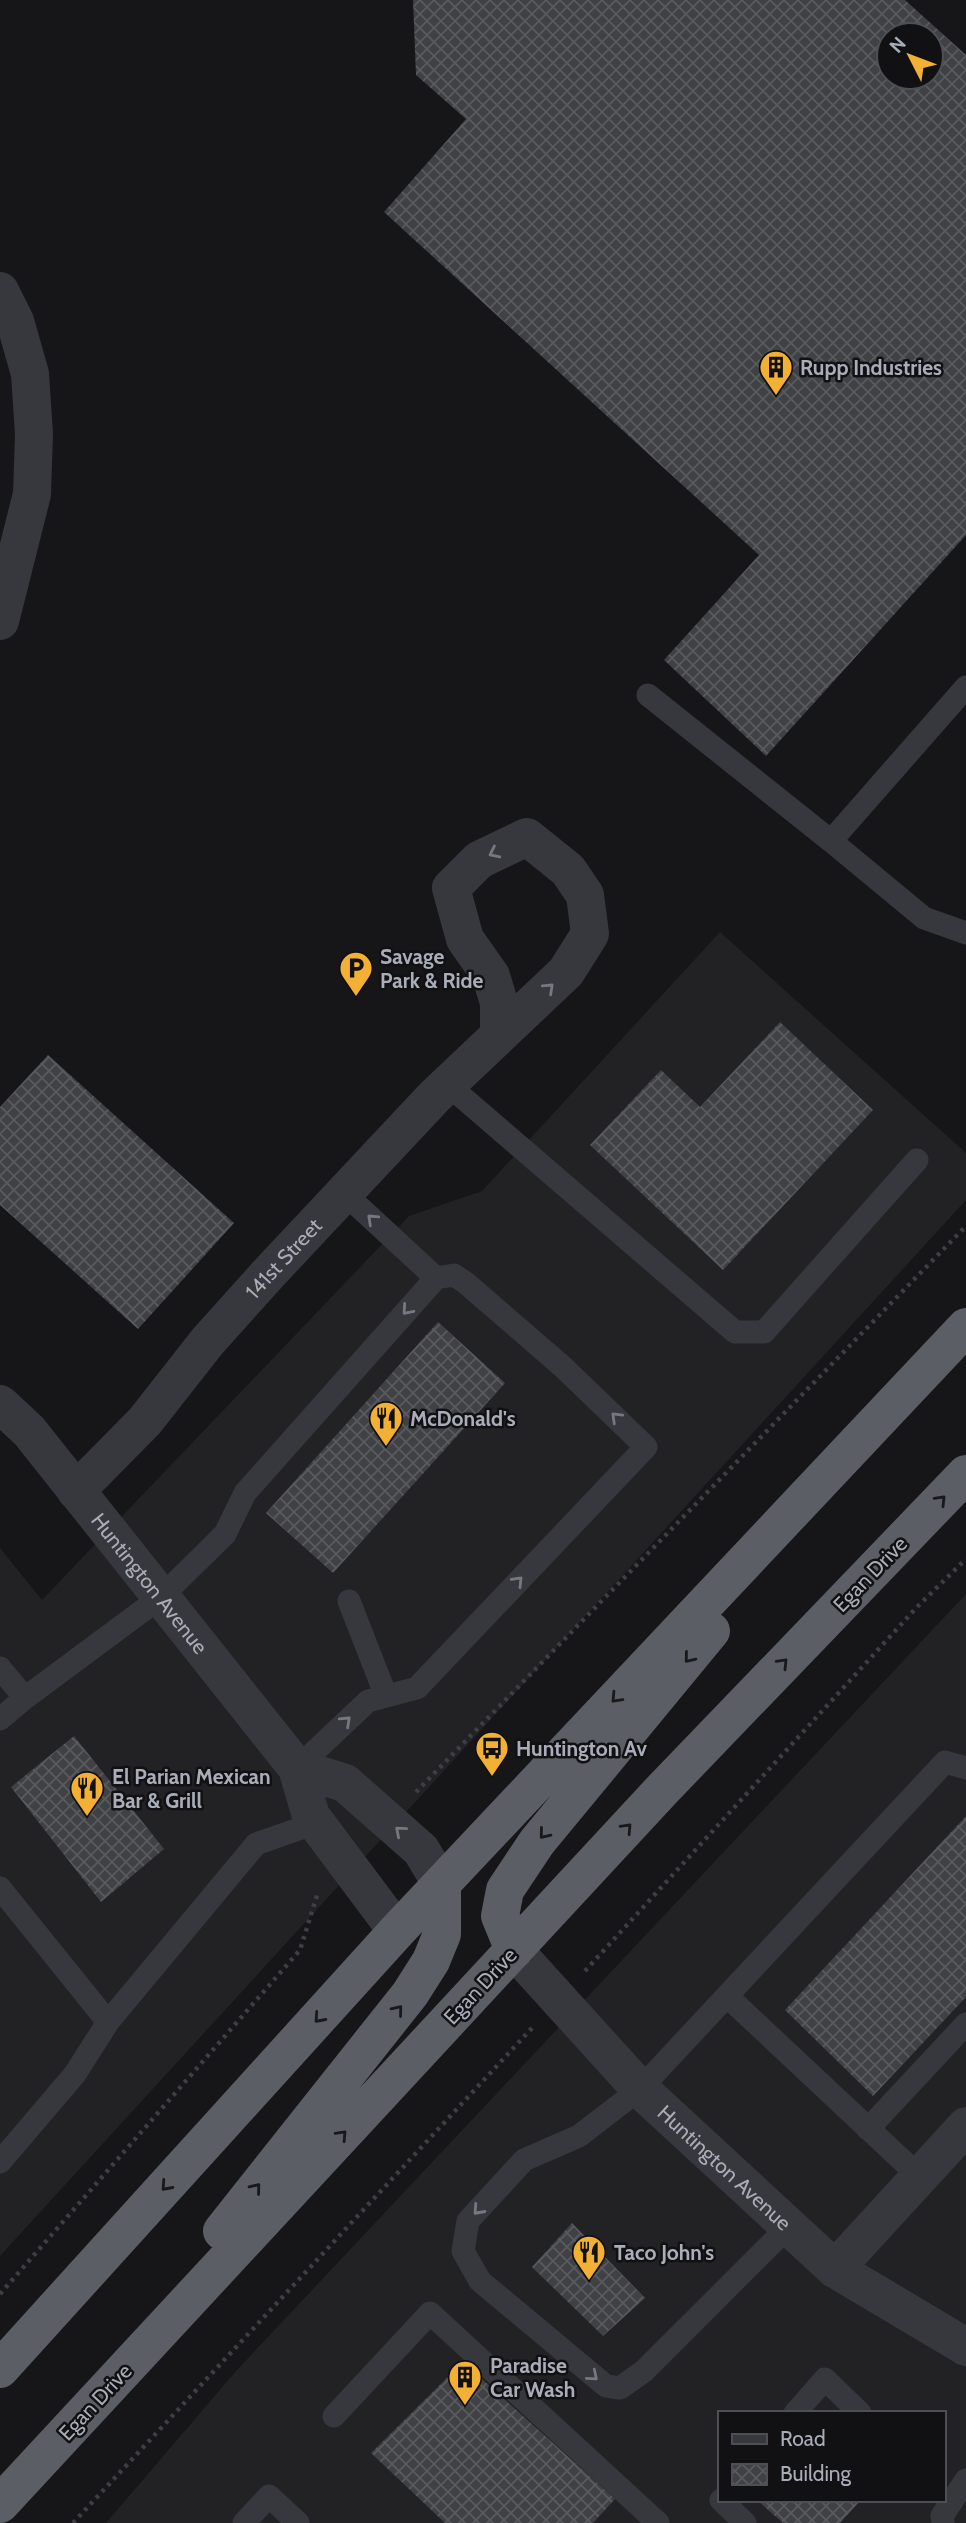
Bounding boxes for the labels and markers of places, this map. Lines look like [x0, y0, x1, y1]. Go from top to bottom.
building icon: Rupp Industries [757, 348, 795, 397]
place label: Rupp Industries [800, 355, 942, 380]
place label: Savage Park & Ride [380, 944, 483, 993]
parking icon: Savage Park & Ride [337, 949, 375, 998]
restaurant icon: McDonald's [367, 1399, 405, 1448]
place label: McDonald's [410, 1406, 516, 1431]
bus stop icon: Huntington Av [473, 1729, 511, 1778]
place label: Huntington Av [516, 1736, 647, 1761]
place label: El Parian Mexican Bar & Grill [112, 1764, 271, 1813]
restaurant icon: El Parian Mexican Bar & Grill [68, 1769, 106, 1818]
restaurant icon: Taco John's [570, 2233, 608, 2282]
place label: Taco John's [614, 2240, 714, 2265]
place label: Paradise Car Wash [490, 2353, 575, 2402]
building icon: Paradise Car Wash [446, 2358, 484, 2407]

